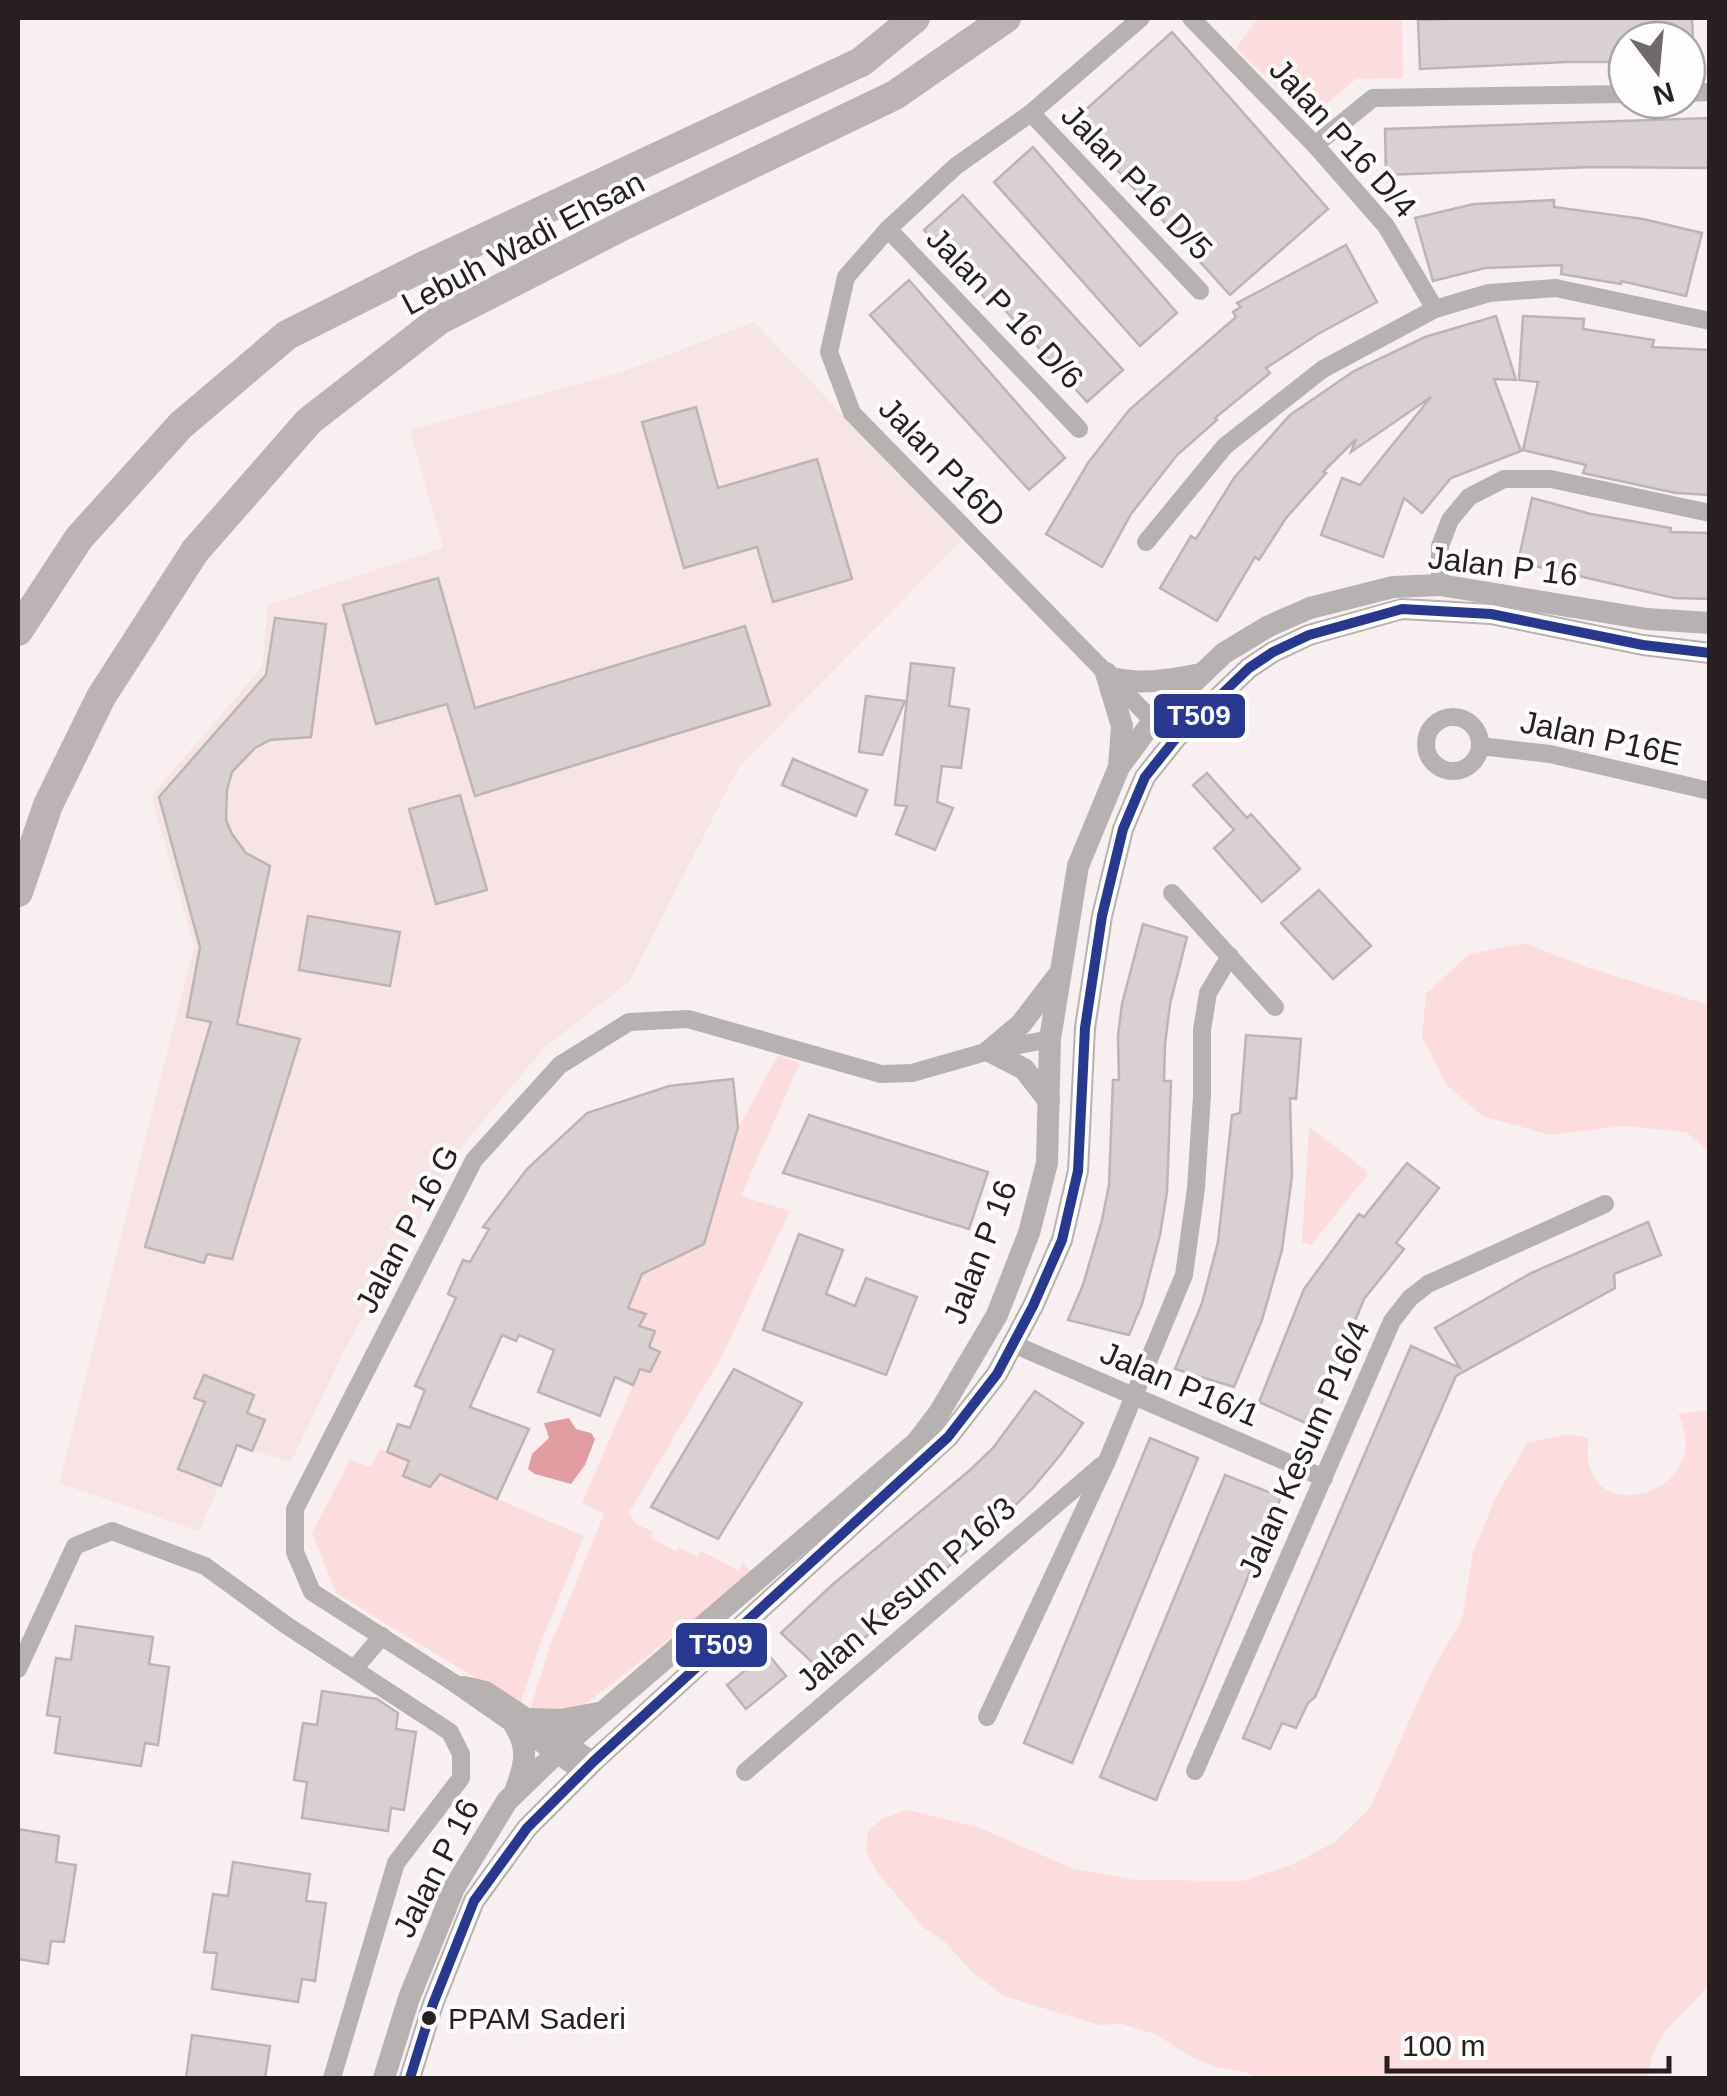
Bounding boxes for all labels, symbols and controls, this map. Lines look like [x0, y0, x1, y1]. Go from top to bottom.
north arrow [1607, 20, 1707, 120]
street label: Jalan P16 D/4 [1262, 51, 1424, 225]
text: N [1650, 76, 1678, 111]
street label: Jalan P16 D/5 [1054, 97, 1220, 267]
street label: Lebuh Wadi Ehsan [396, 164, 650, 322]
street label: Jalan P 16 D/6 [919, 220, 1091, 396]
street label: Jalan P16D [872, 390, 1012, 534]
street label: Jalan P 16 [1426, 539, 1580, 593]
line badge: T509 [1152, 692, 1247, 740]
text: T509 [1167, 700, 1231, 731]
street label: Jalan P16E [1517, 703, 1685, 773]
street label: Jalan P 16 G [348, 1139, 466, 1319]
street label: Jalan P 16 [936, 1175, 1024, 1329]
street label: Jalan Kesum P16/4 [1231, 1315, 1377, 1583]
street label: Jalan P16/1 [1095, 1334, 1265, 1434]
street label: Jalan Kesum P16/3 [789, 1489, 1023, 1699]
line badge: T509 [674, 1621, 769, 1669]
text: T509 [689, 1629, 753, 1660]
street label: Jalan P 16 [386, 1793, 486, 1943]
place label: PPAM Saderi [448, 2002, 626, 2035]
marker: PPAM Saderi [419, 2008, 439, 2028]
scale bar [1387, 2011, 1670, 2073]
text: 100 m [1402, 2029, 1485, 2062]

